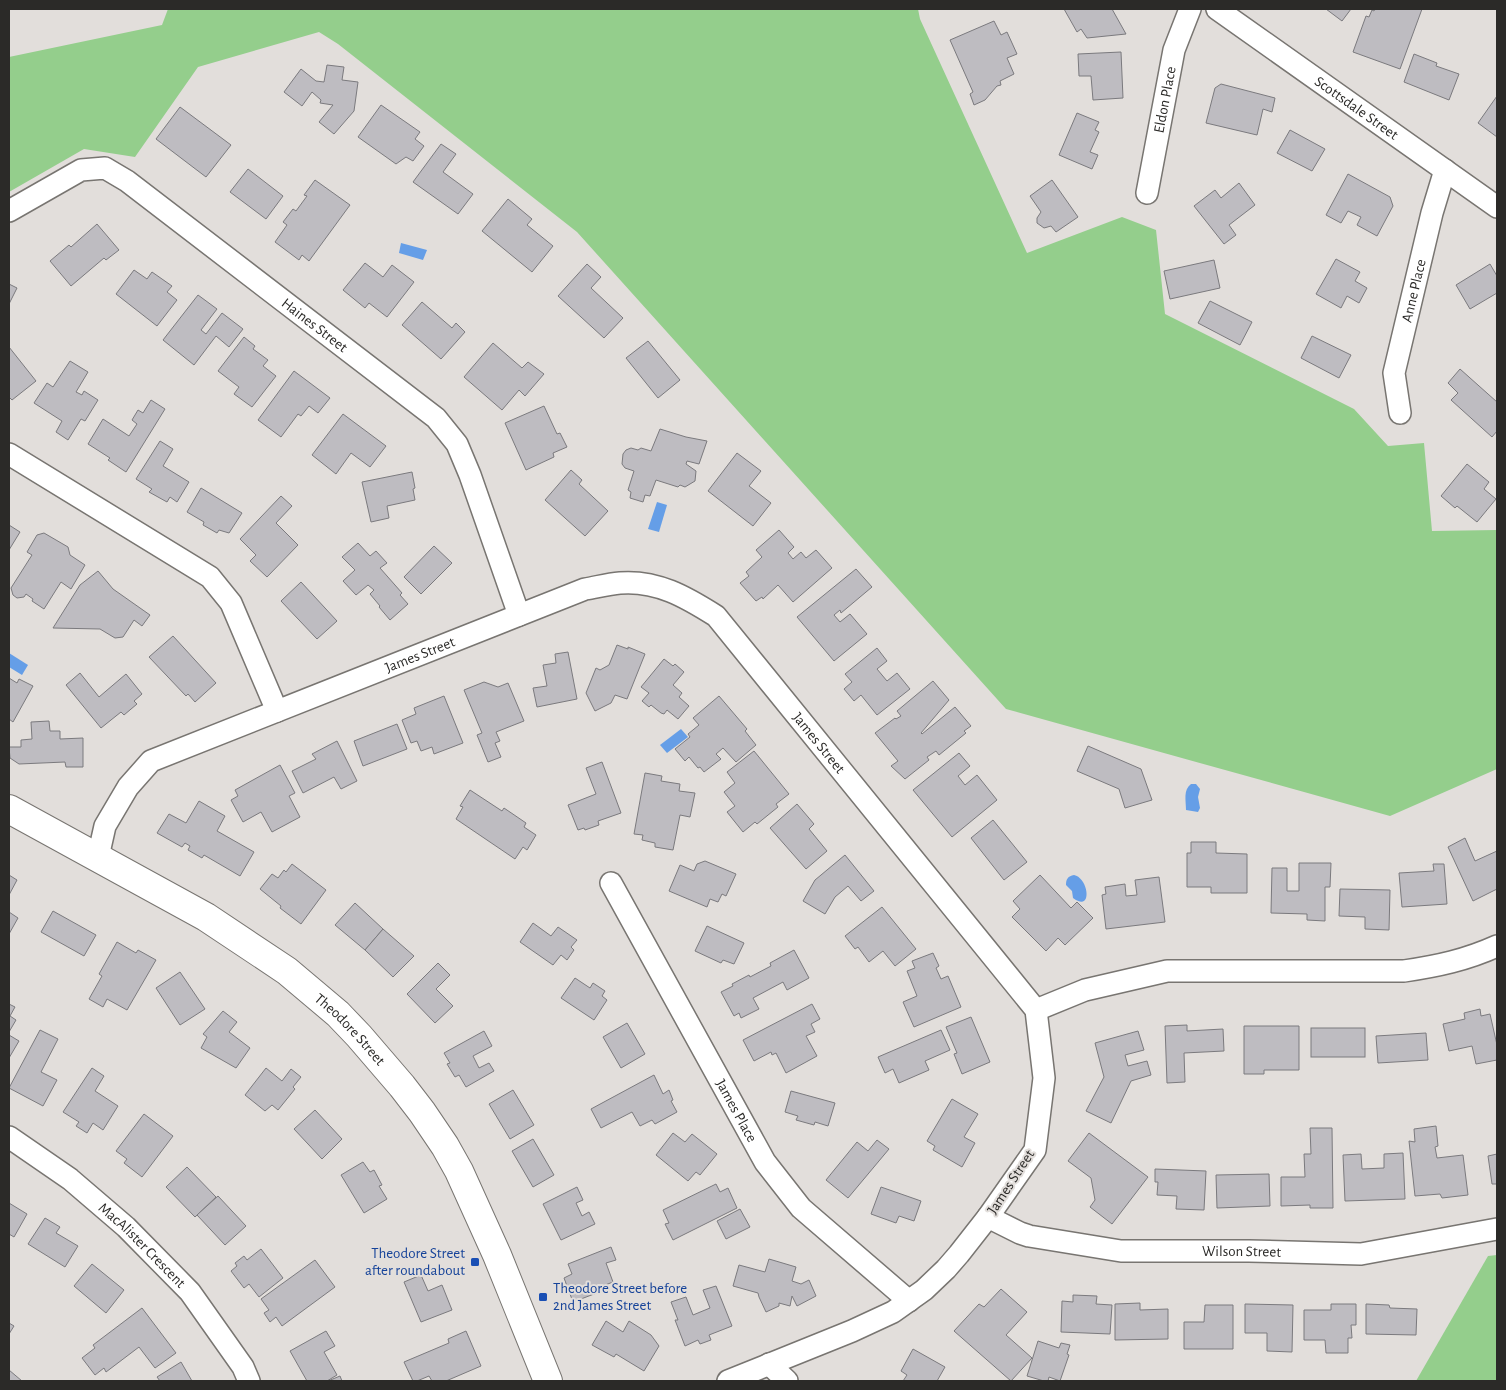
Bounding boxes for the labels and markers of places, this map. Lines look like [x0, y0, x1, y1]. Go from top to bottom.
place label: Theodore Street after roundabout [365, 1246, 465, 1278]
marker: Theodore Street after roundabout [469, 1256, 481, 1268]
place label: Theodore Street before 2nd James Street [553, 1281, 687, 1313]
marker: Theodore Street before 2nd James Street [537, 1291, 549, 1303]

